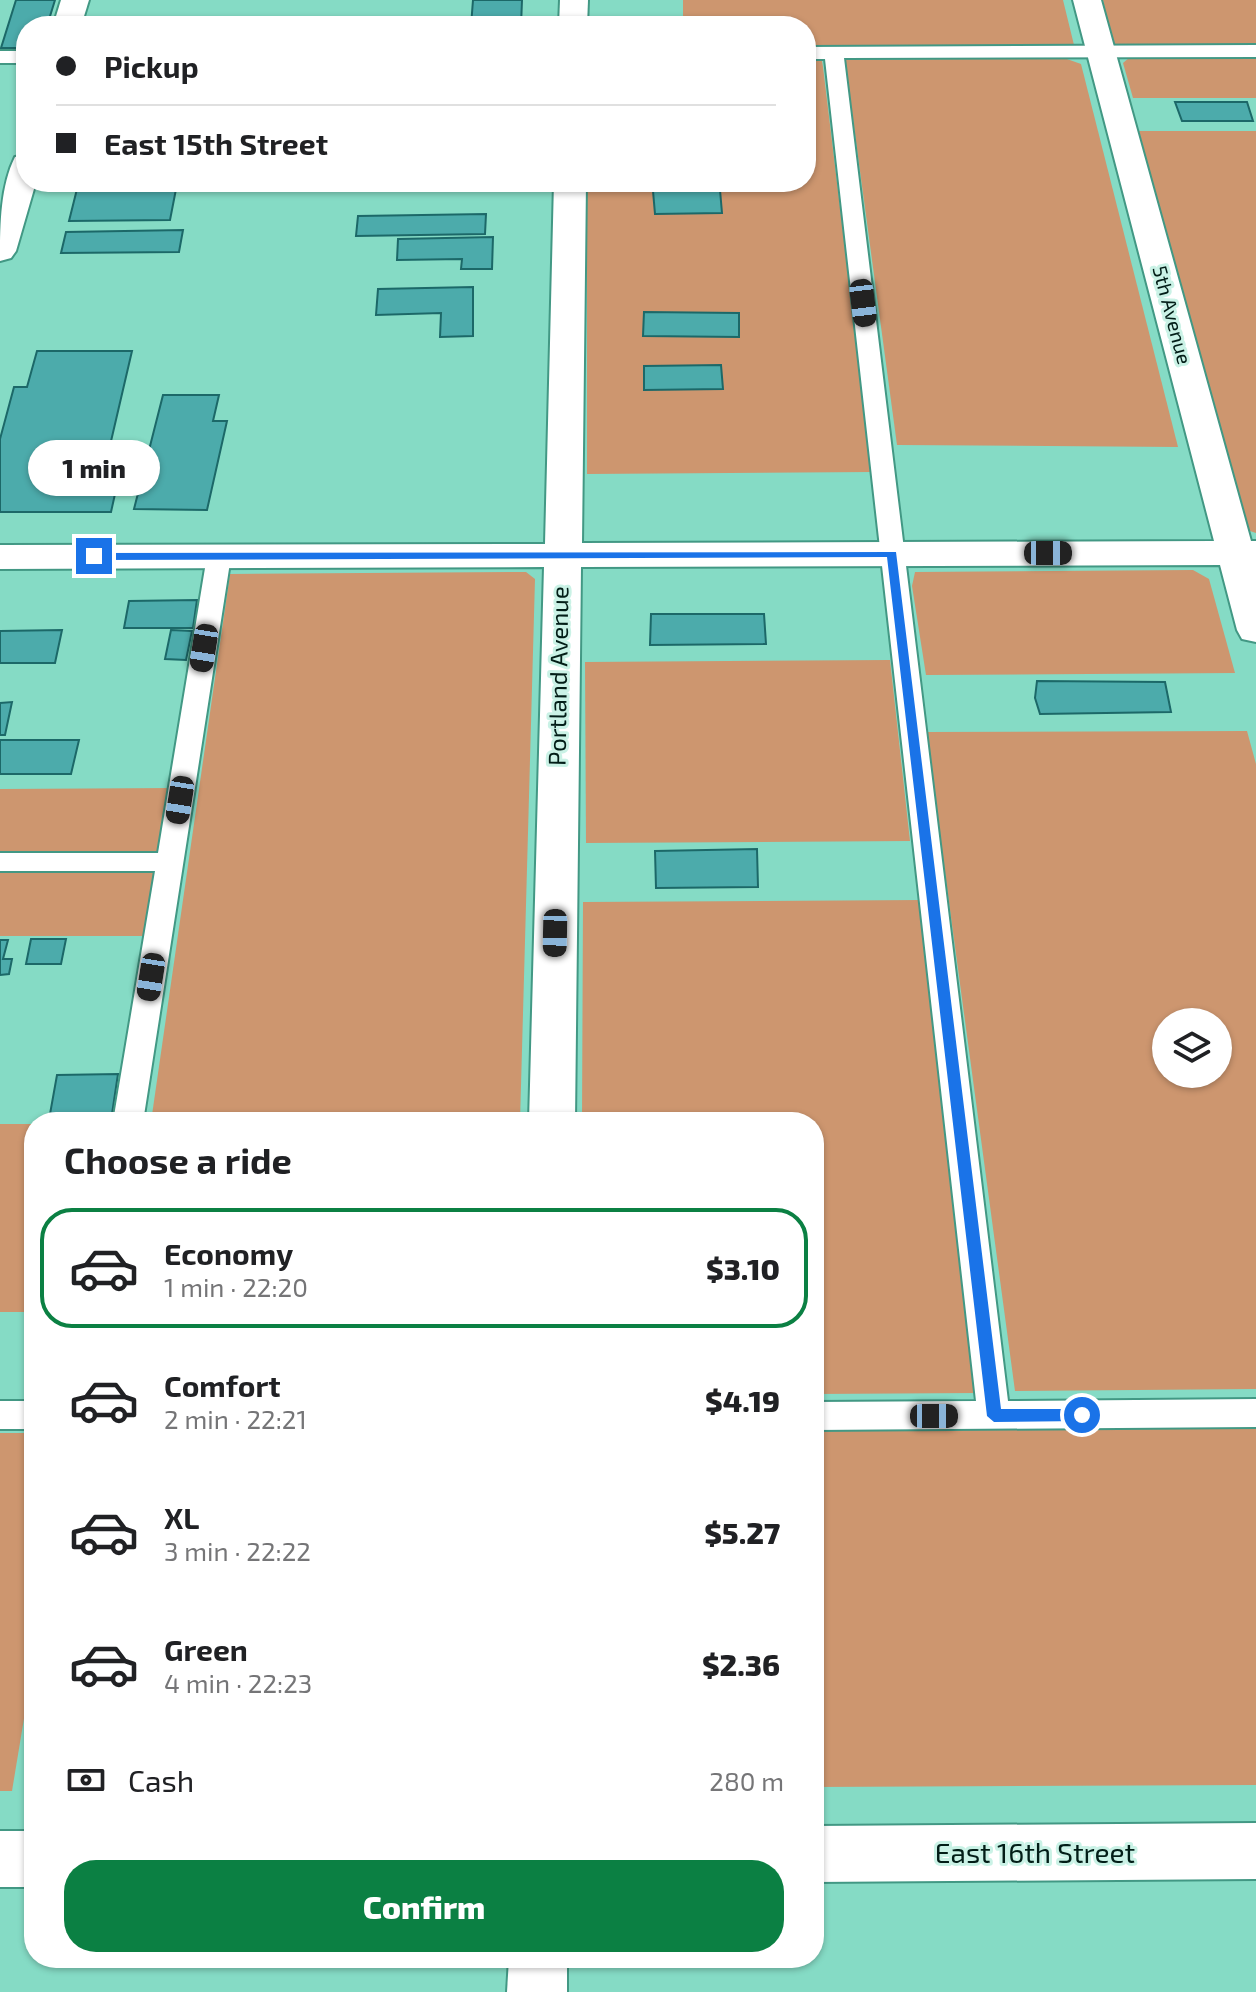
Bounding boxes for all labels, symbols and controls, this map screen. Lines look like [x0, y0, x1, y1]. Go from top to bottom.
text: Pickup [104, 48, 199, 84]
text: East 15th Street [104, 125, 328, 161]
street label: 5th Avenue [1148, 263, 1198, 367]
car [848, 278, 878, 328]
callout: 1 min [28, 440, 160, 496]
text: 1 min [62, 452, 126, 483]
route end [76, 538, 112, 574]
car [1024, 541, 1072, 565]
street label: Portland Avenue [541, 586, 574, 766]
car [188, 622, 220, 674]
car [164, 774, 196, 826]
car [543, 909, 567, 957]
car [135, 951, 167, 1003]
map controls [1152, 1008, 1232, 1088]
button: layers [1152, 1008, 1232, 1088]
text: Choose a ride [64, 1138, 292, 1181]
icon: car [68, 1232, 140, 1304]
text: Economy [164, 1235, 293, 1271]
text: $3.10 [706, 1250, 780, 1286]
text: 1 min · 22:20 [164, 1271, 308, 1302]
icon: car [68, 1364, 140, 1436]
text: Comfort [164, 1367, 281, 1403]
text: $4.19 [705, 1382, 780, 1418]
route start [1064, 1397, 1100, 1433]
text: 2 min · 22:21 [164, 1403, 307, 1434]
car [910, 1404, 958, 1428]
icon: car [68, 1496, 140, 1568]
text: XL [164, 1499, 199, 1535]
text: $5.27 [704, 1514, 780, 1550]
text: 3 min · 22:22 [164, 1535, 311, 1566]
icon: car [68, 1628, 140, 1700]
text: Green [164, 1631, 248, 1667]
text: $2.36 [702, 1646, 780, 1682]
text: 4 min · 22:23 [164, 1667, 312, 1698]
icon: cash [64, 1758, 108, 1802]
text: Cash [128, 1762, 194, 1798]
text: 280 m [709, 1765, 784, 1796]
street label: East 16th Street [935, 1835, 1135, 1869]
button: Confirm [64, 1860, 784, 1952]

